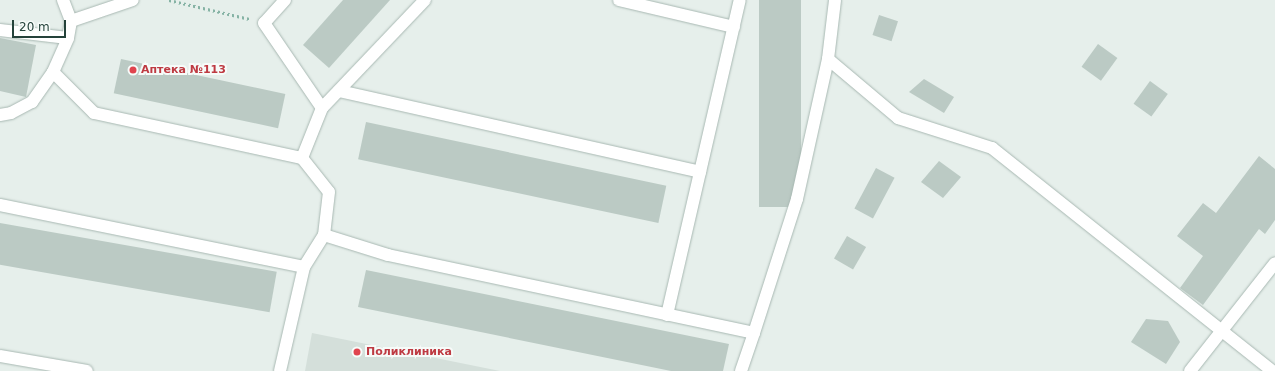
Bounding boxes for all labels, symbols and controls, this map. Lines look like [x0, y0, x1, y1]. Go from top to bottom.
scale bar [14, 12, 68, 38]
text: 20 m [19, 20, 50, 34]
place label: Аптека №113 [141, 63, 226, 77]
marker: Аптека №113 [128, 65, 138, 75]
place label: Поликлиника [366, 345, 452, 359]
marker: Поликлиника [351, 346, 363, 358]

